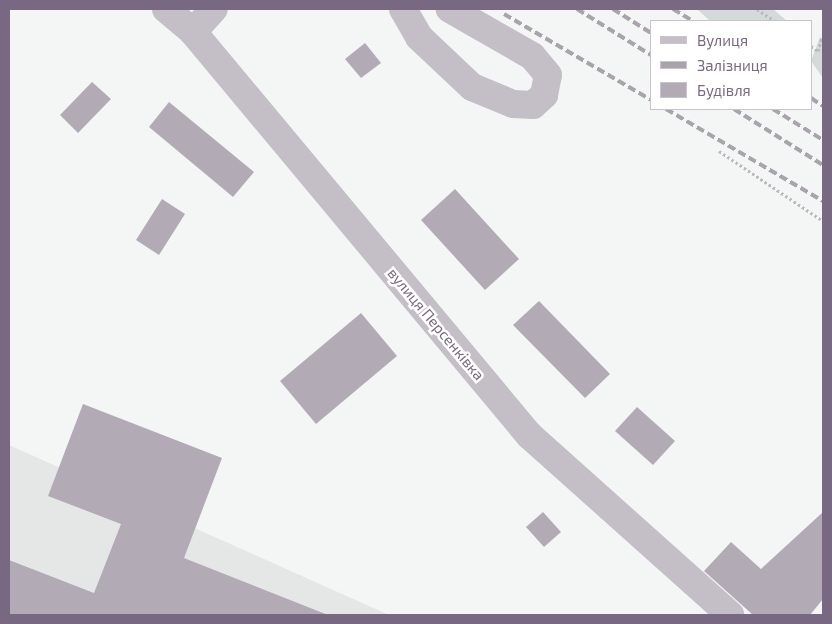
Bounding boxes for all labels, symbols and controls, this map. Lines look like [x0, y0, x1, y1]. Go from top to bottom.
legend [650, 20, 812, 110]
text: Вулиця [697, 31, 748, 49]
text: Залізниця [697, 56, 768, 74]
text: Будівля [697, 81, 751, 99]
street label: вулиця Персенківка [384, 264, 488, 384]

